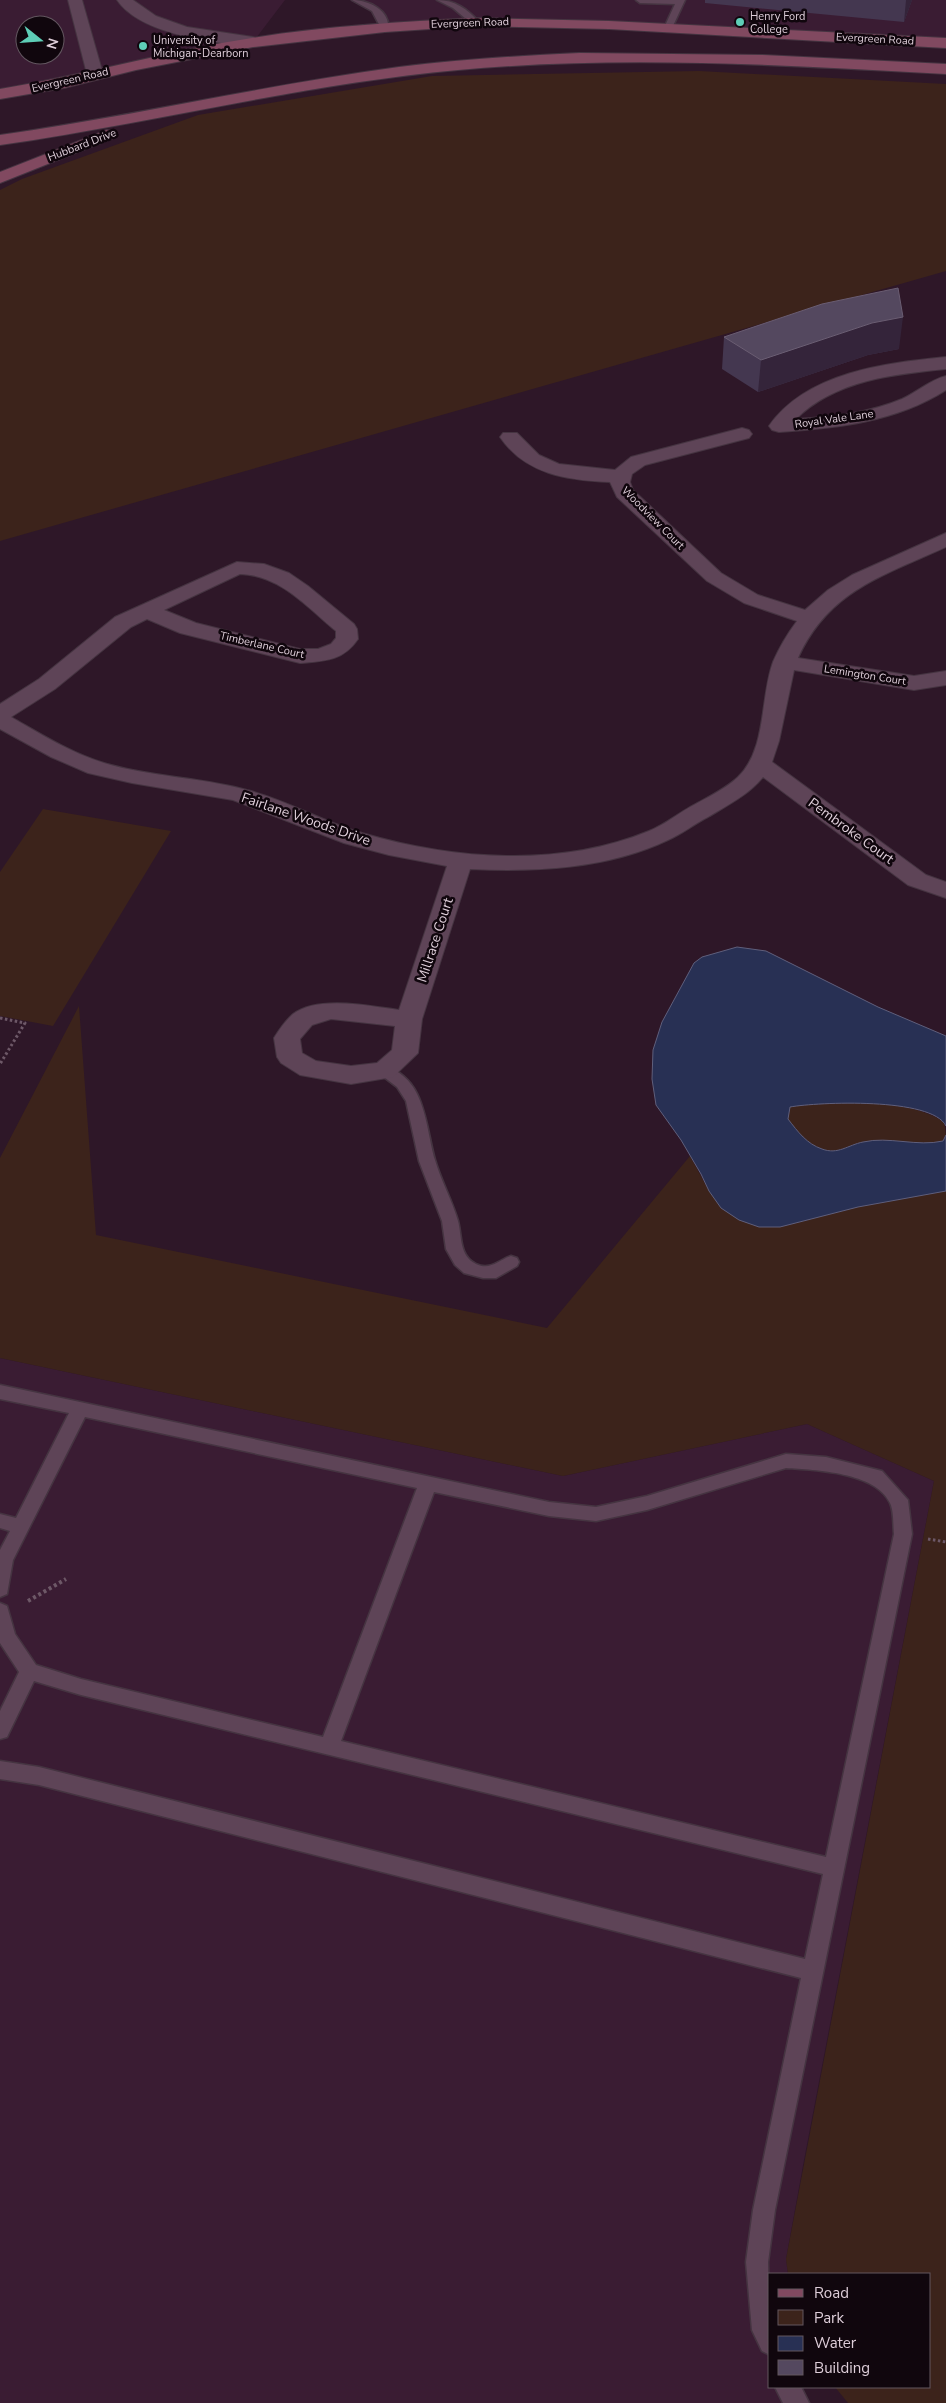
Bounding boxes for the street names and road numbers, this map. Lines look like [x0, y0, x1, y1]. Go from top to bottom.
street label: Evergreen Road [431, 14, 509, 32]
street label: Evergreen Road [836, 29, 914, 49]
street label: Evergreen Road [30, 64, 110, 96]
street label: Hubbard Drive [46, 125, 119, 165]
street label: Royal Vale Lane [794, 406, 874, 432]
street label: Woodview Court [618, 483, 688, 553]
street label: Timberlane Court [218, 628, 306, 662]
street label: Lemington Court [823, 661, 907, 689]
street label: Fairlane Woods Drive [239, 788, 373, 850]
street label: Pembroke Court [804, 793, 898, 869]
street label: Millrace Court [412, 895, 458, 985]

